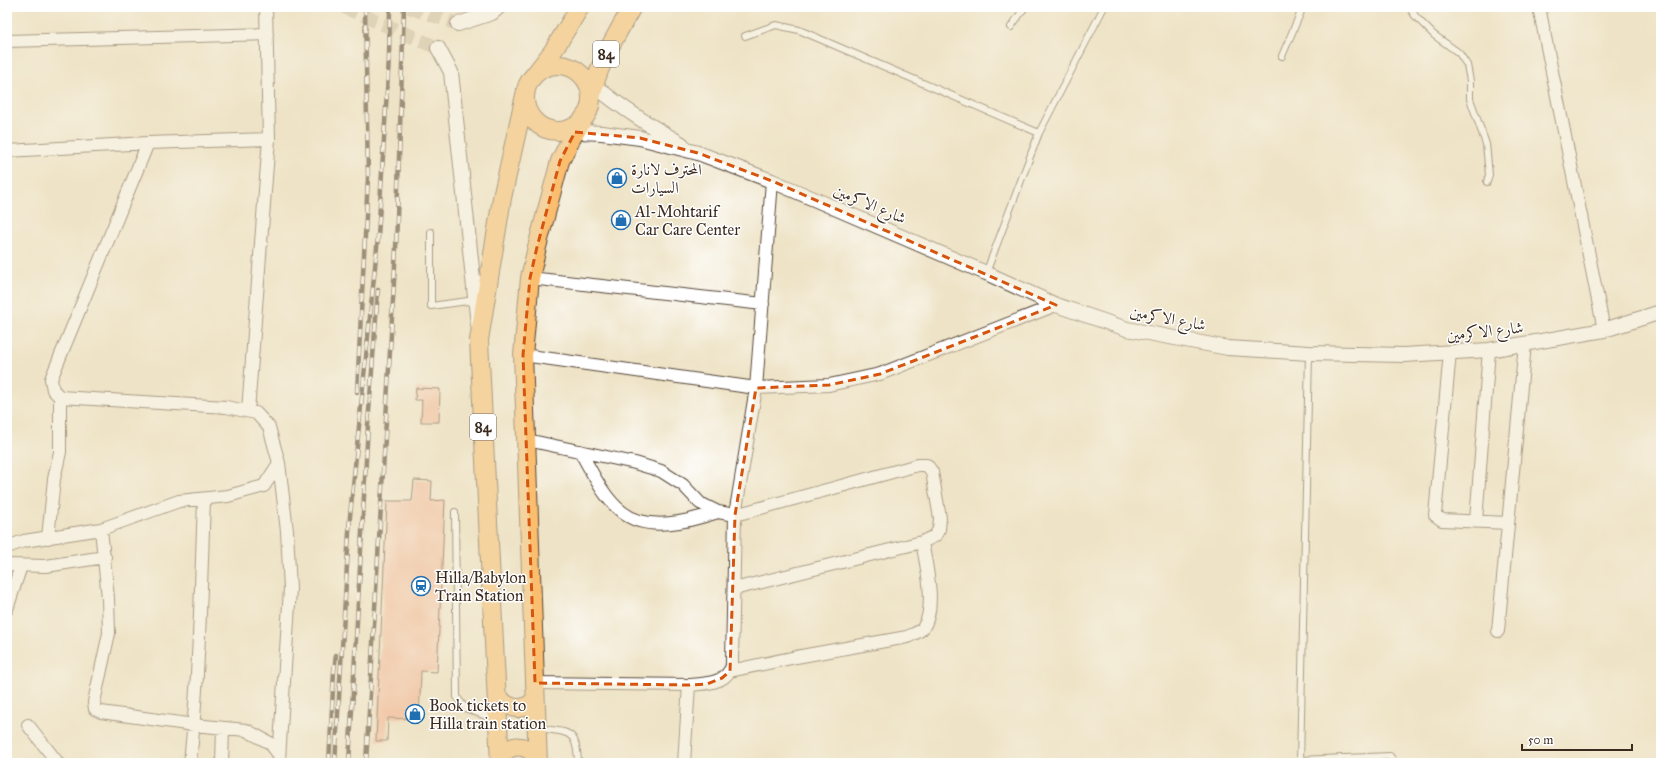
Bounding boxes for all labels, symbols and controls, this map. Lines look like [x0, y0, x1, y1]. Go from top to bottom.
road number: 84 [593, 41, 619, 67]
place label: المحترف لانارة السيارات [631, 160, 702, 197]
shop icon: المحترف لانارة السيارات [606, 167, 628, 189]
street label: شارع الاكرمين [829, 180, 909, 231]
place label: Al-Mohtarif Car Care Center [634, 202, 740, 239]
shop icon: Al-Mohtarif Car Care Center [610, 209, 632, 231]
street label: شارع الاكرمين [1128, 301, 1208, 339]
street label: شارع الاكرمين [1446, 318, 1525, 348]
road number: 84 [470, 414, 496, 440]
place label: Hilla/Babylon Train Station [435, 568, 527, 605]
station icon: Hilla/Babylon Train Station [410, 575, 432, 597]
place label: Book tickets to Hilla train station [429, 696, 546, 733]
shop icon: Book tickets to Hilla train station [404, 703, 426, 725]
scale bar [1522, 726, 1632, 752]
text: 50 m [1528, 733, 1553, 747]

